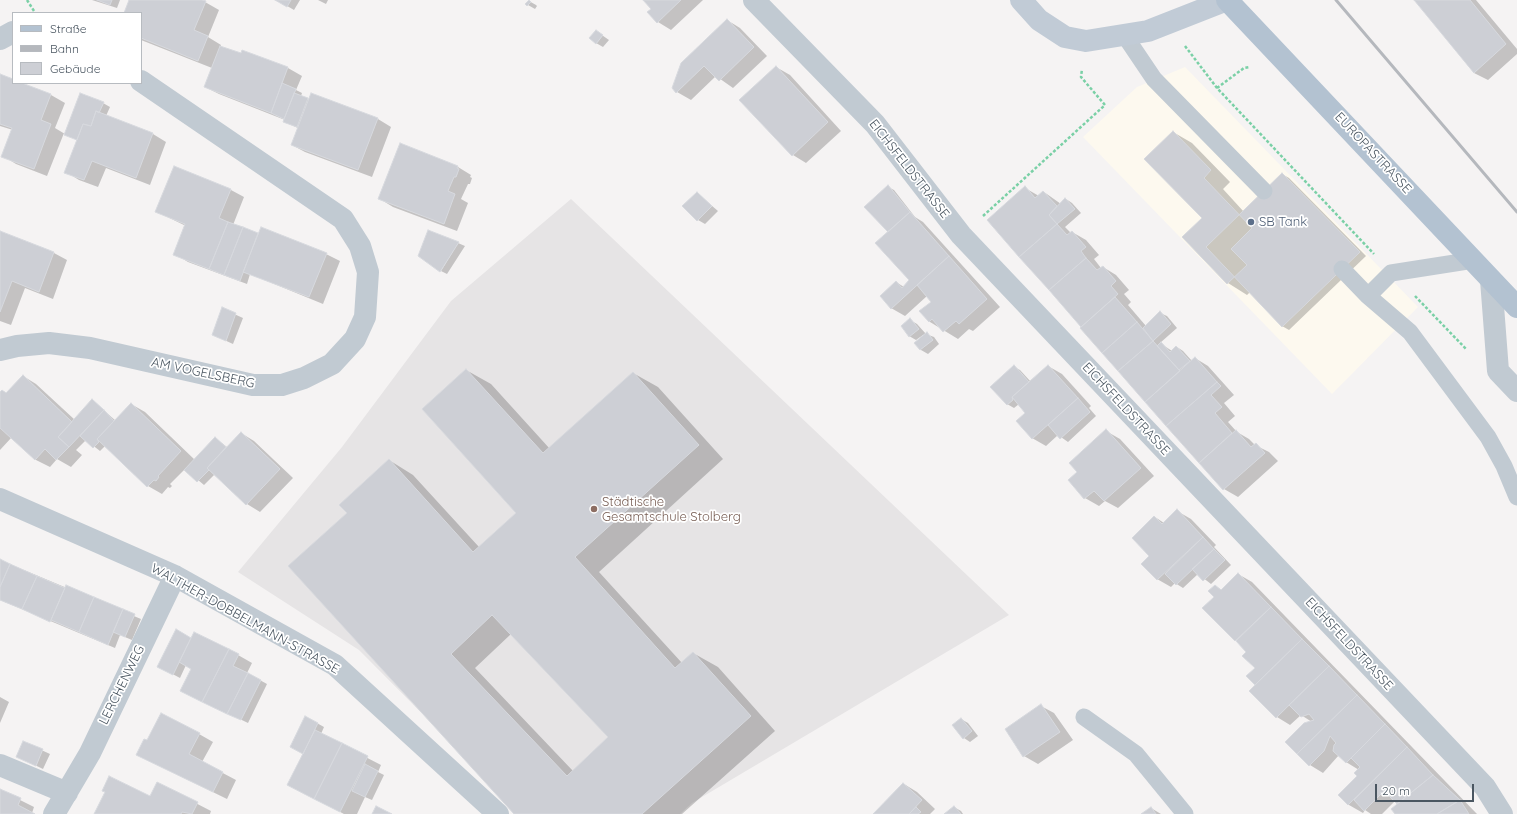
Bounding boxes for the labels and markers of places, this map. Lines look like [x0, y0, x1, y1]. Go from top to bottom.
place label: SB Tank [1259, 214, 1307, 230]
marker: SB Tank [1246, 217, 1256, 227]
place label: Städtische Gesamtschule Stolberg [602, 494, 741, 525]
marker: Städtische Gesamtschule Stolberg [589, 504, 599, 514]

